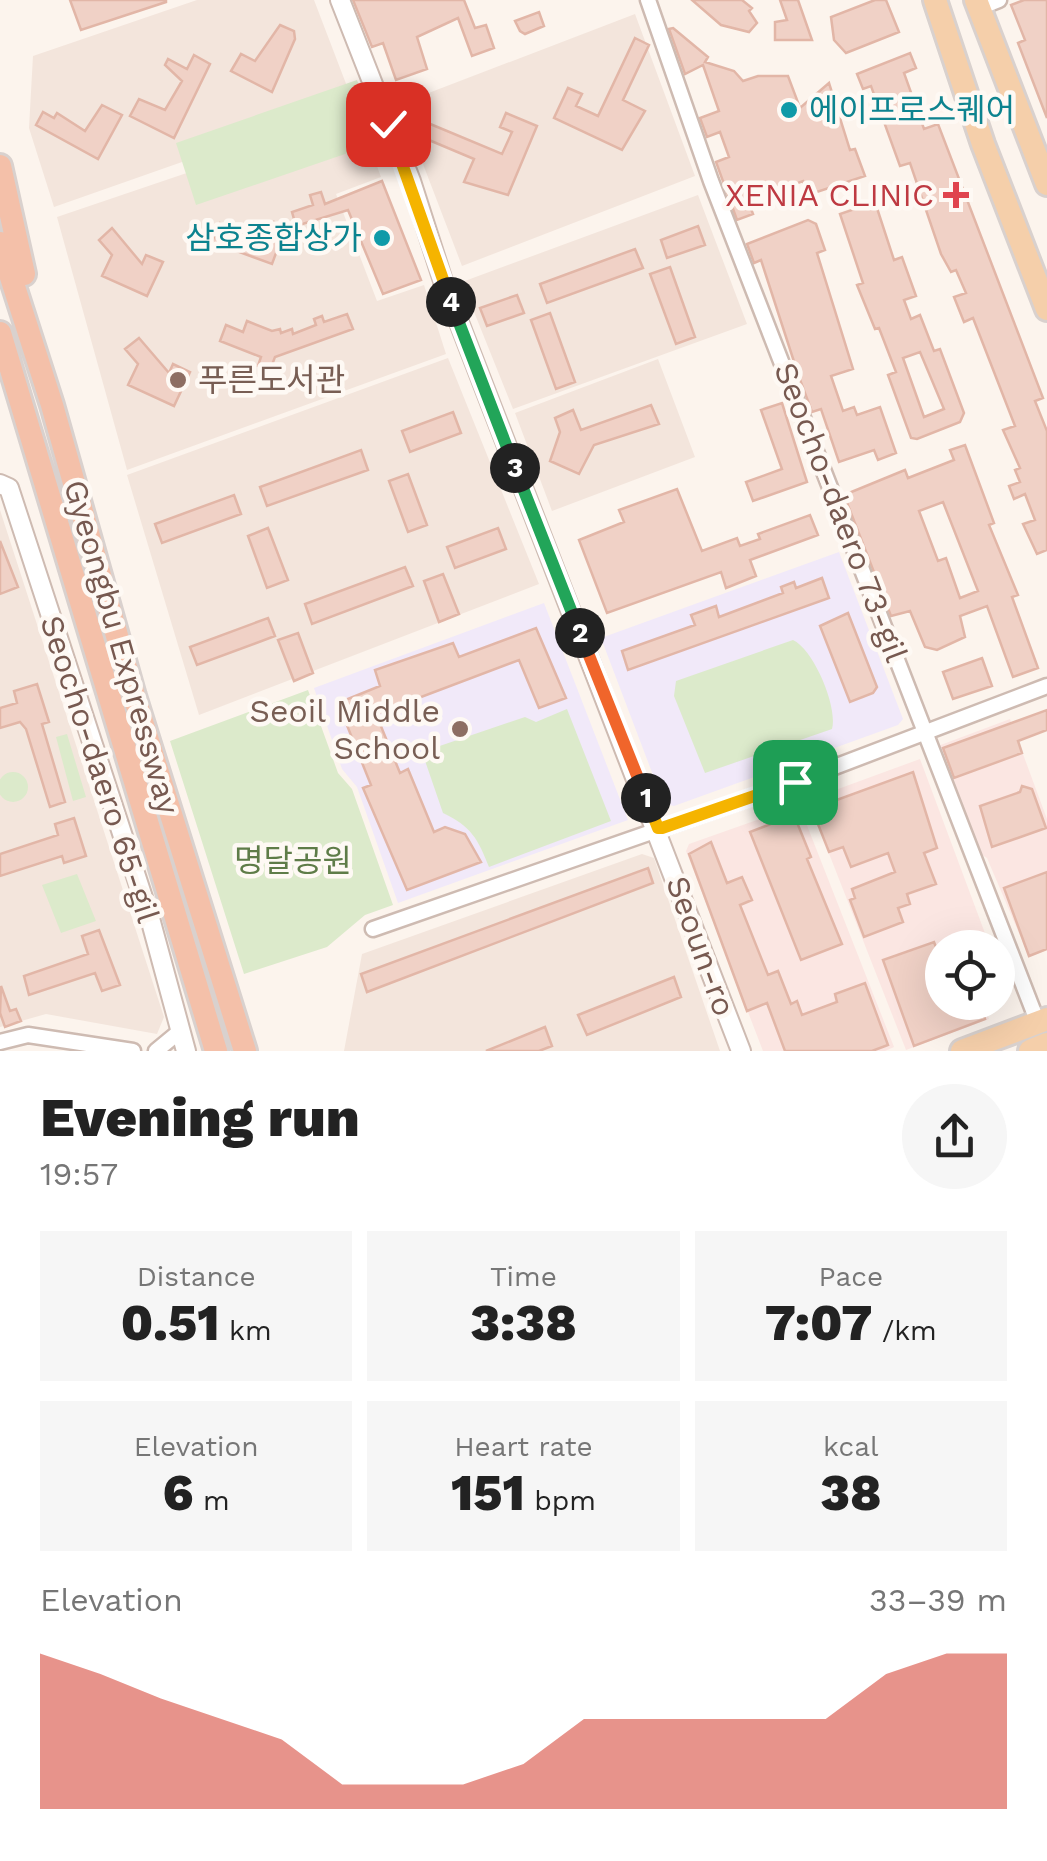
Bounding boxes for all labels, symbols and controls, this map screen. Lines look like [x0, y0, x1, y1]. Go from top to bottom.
pin [346, 82, 431, 167]
place label: 에이프로스퀘어 [809, 91, 1015, 129]
icon: check [361, 97, 416, 152]
marker: 에이프로스퀘어 [778, 99, 800, 121]
place label: XENIA CLINIC [725, 176, 934, 214]
marker: XENIA CLINIC [943, 182, 969, 208]
place label: 삼호종합상가 [185, 219, 362, 257]
marker: 삼호종합상가 [371, 227, 393, 249]
pin: 4 [426, 277, 476, 327]
text: 4 [442, 285, 460, 318]
street label: Seocho-daero 73-gil [766, 357, 916, 667]
place label: 푸른도서관 [198, 361, 345, 399]
marker: 푸른도서관 [167, 369, 189, 391]
pin: 3 [490, 443, 540, 493]
text: 3 [507, 451, 523, 484]
street label: Gyeongbu Expressway [56, 475, 188, 819]
pin: 2 [555, 608, 605, 658]
street label: Seocho-daero 65-gil [32, 611, 168, 927]
text: 2 [572, 616, 588, 649]
place label: Seoil Middle School [250, 692, 440, 767]
marker: Seoil Middle School [449, 718, 471, 740]
pin [753, 740, 838, 825]
icon: arrive [768, 755, 823, 810]
pin: 1 [621, 773, 671, 823]
text: 1 [640, 781, 652, 814]
park label: 명달공원 [234, 842, 352, 880]
street label: Seoun-ro [658, 871, 744, 1021]
map controls [925, 930, 1015, 1020]
button: locate [925, 930, 1015, 1020]
button: share [902, 1084, 1007, 1189]
text: Evening run [40, 1085, 360, 1149]
text: 19:57 [40, 1155, 118, 1193]
text: Distance [137, 1260, 256, 1293]
text: Time [490, 1260, 557, 1293]
text: Pace [818, 1260, 883, 1293]
text: 0.51 [121, 1293, 219, 1352]
text: 3:38 [470, 1293, 577, 1352]
text: 7:07 [765, 1293, 872, 1352]
text: km [219, 1314, 272, 1347]
text: /km [872, 1314, 937, 1347]
text: Elevation [134, 1430, 259, 1463]
text: Heart rate [454, 1430, 593, 1463]
text: kcal [823, 1430, 879, 1463]
text: 6 [163, 1463, 194, 1522]
text: 151 [451, 1463, 525, 1522]
text: 38 [820, 1463, 882, 1522]
text: m [194, 1484, 230, 1517]
text: bpm [525, 1484, 596, 1517]
text: Elevation [40, 1581, 183, 1619]
text: 33–39 m [869, 1581, 1007, 1619]

